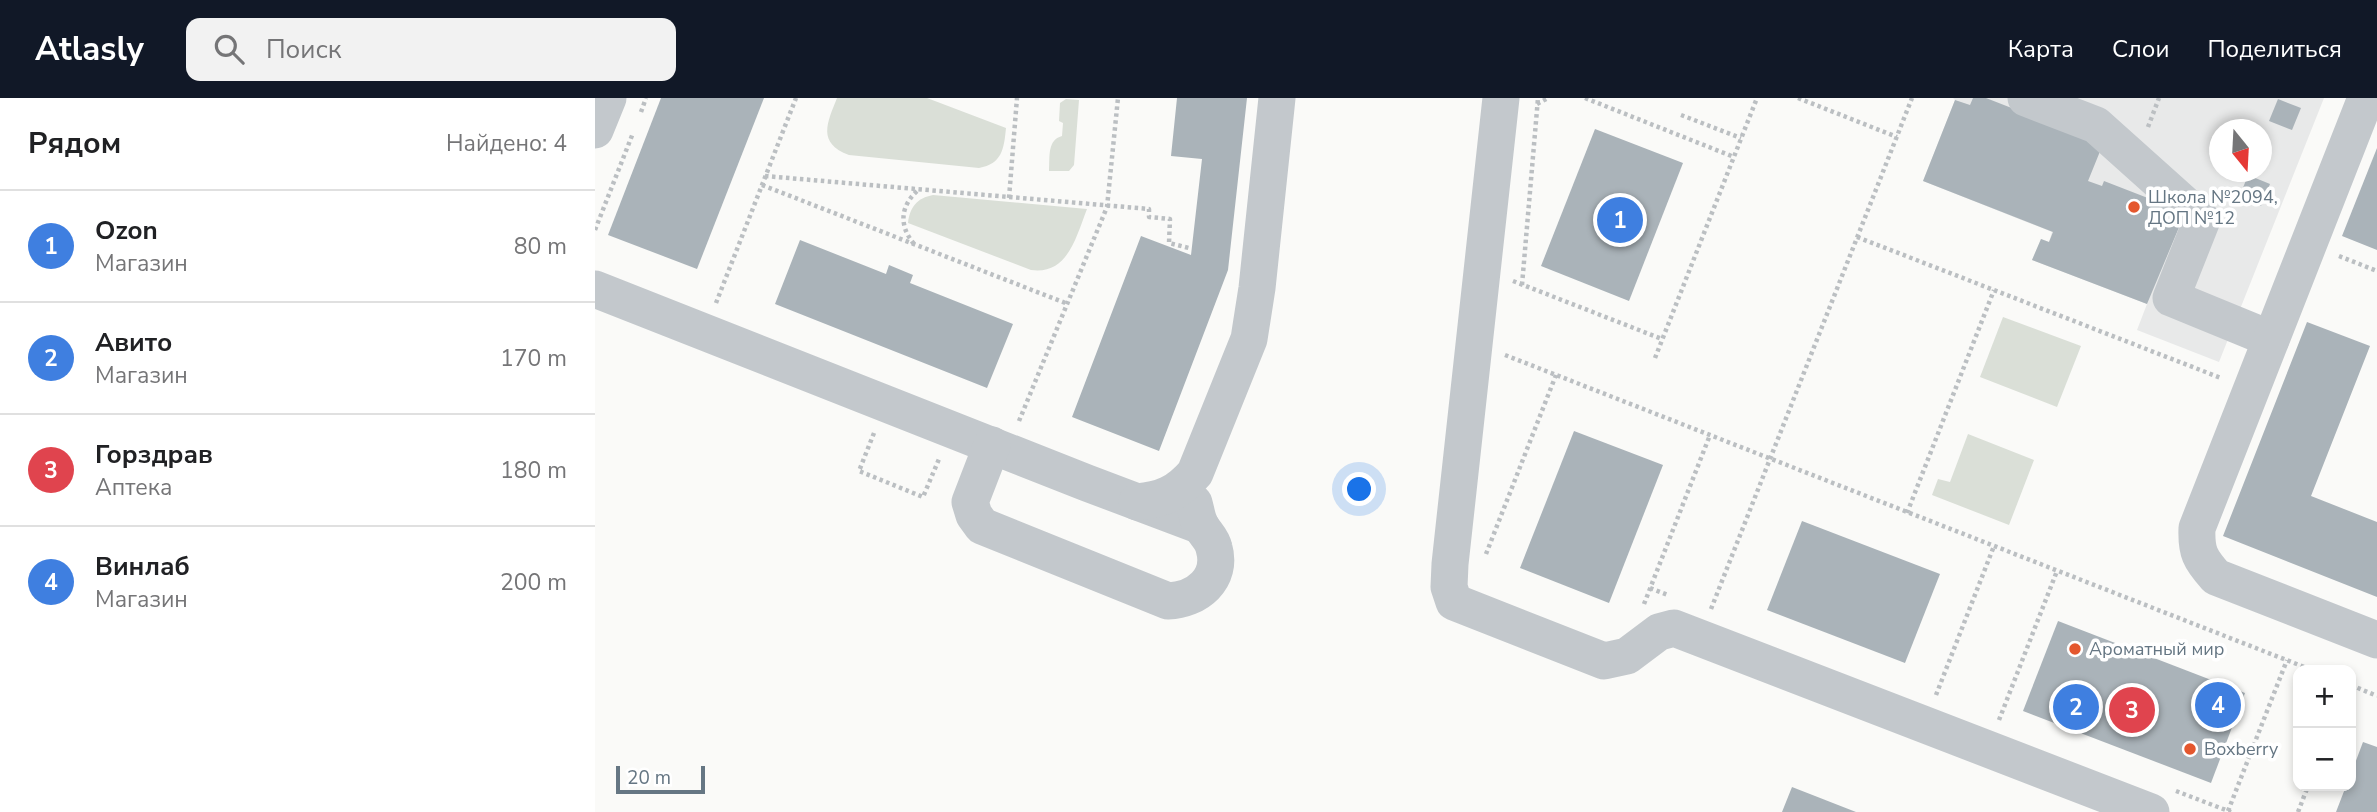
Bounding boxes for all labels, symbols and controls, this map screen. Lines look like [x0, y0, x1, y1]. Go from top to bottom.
search box [186, 18, 676, 81]
text: Atlasly [35, 27, 144, 72]
icon: search [210, 30, 248, 68]
text: Поиск [266, 32, 341, 67]
text: Карта [2008, 33, 2074, 65]
text: Слои [2112, 33, 2169, 65]
text: Поделиться [2207, 33, 2342, 65]
north arrow [2209, 119, 2272, 182]
text: Рядом [28, 123, 121, 164]
text: Найдено: 4 [446, 128, 567, 159]
place label: Школа №2094, ДОП №12 [2148, 185, 2278, 230]
pin: 1 [1597, 194, 1643, 246]
marker: Школа №2094, ДОП №12 [2126, 199, 2142, 215]
text: Ozon [95, 213, 158, 248]
text: 1 [44, 231, 58, 262]
text: 80 m [514, 231, 567, 262]
text: Магазин [95, 248, 188, 279]
text: Авито [95, 325, 172, 360]
text: 2 [44, 343, 58, 374]
text: 170 m [500, 343, 567, 374]
text: Магазин [95, 360, 188, 391]
text: Горздрав [95, 437, 213, 472]
text: 3 [44, 455, 58, 486]
text: 180 m [500, 455, 567, 486]
text: Аптека [95, 472, 172, 503]
your location [1342, 472, 1376, 506]
text: Винлаб [95, 549, 190, 584]
text: 4 [44, 567, 58, 598]
text: 200 m [500, 567, 567, 598]
text: Магазин [95, 584, 188, 615]
place label: Ароматный мир [2089, 637, 2224, 661]
marker: Ароматный мир [2067, 641, 2083, 657]
map controls [2293, 665, 2356, 791]
button: + [2293, 665, 2356, 728]
pin: 4 [2195, 679, 2241, 731]
pin: 2 [2053, 681, 2099, 733]
pin: 3 [2109, 684, 2155, 736]
button: − [2293, 728, 2356, 791]
place label: Boxberry [2204, 737, 2279, 761]
marker: Boxberry [2182, 741, 2198, 757]
scale bar [616, 763, 705, 795]
text: 20 m [627, 765, 671, 791]

